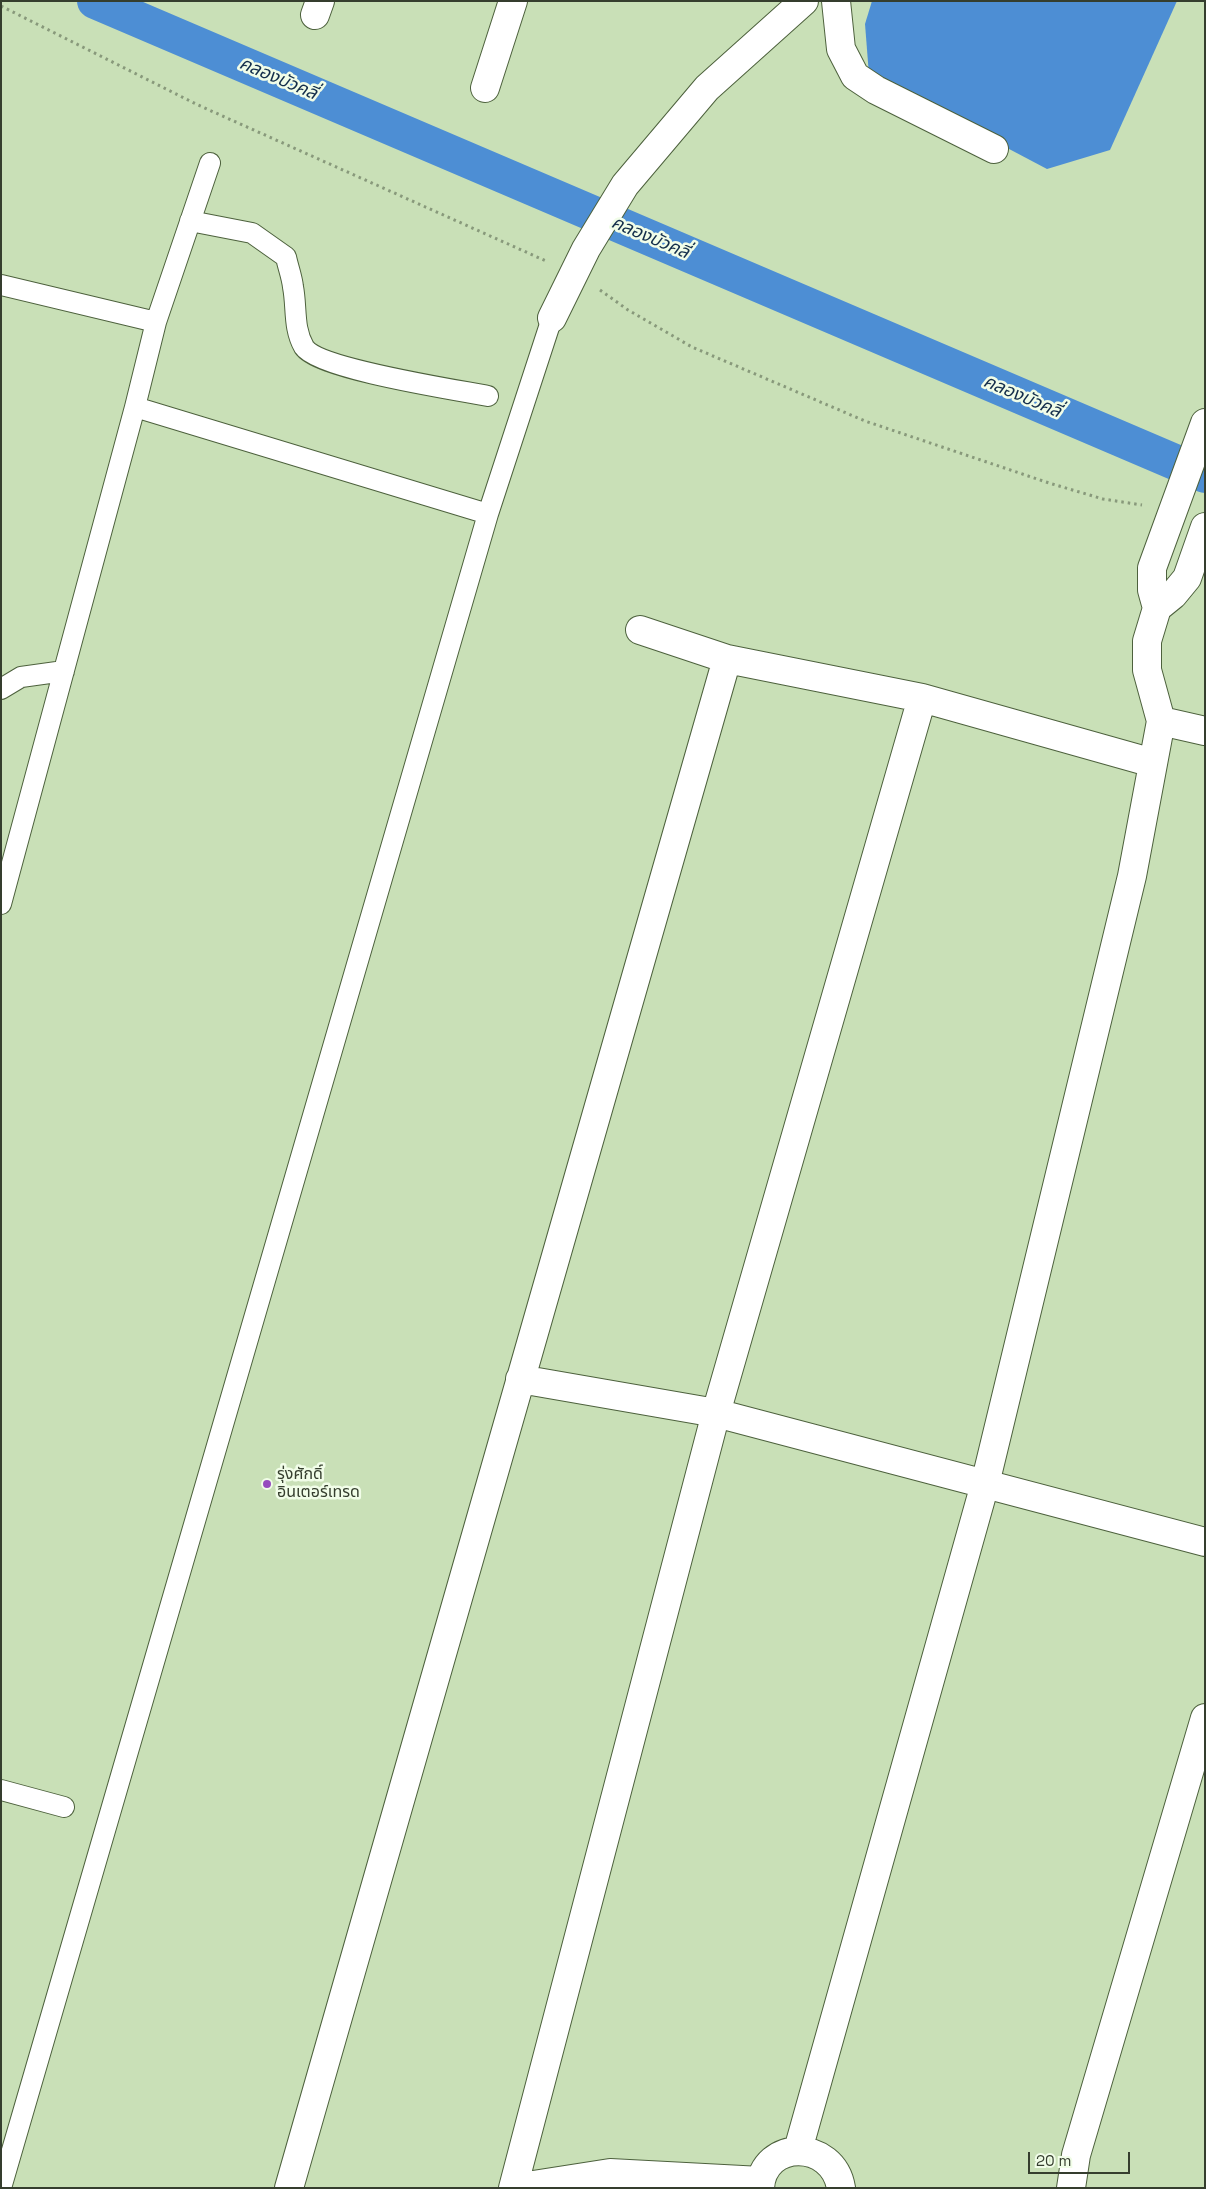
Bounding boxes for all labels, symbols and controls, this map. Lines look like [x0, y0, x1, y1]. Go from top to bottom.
water label: คลองบัวคลี่ [236, 53, 320, 105]
water label: คลองบัวคลี่ [608, 212, 692, 264]
water label: คลองบัวคลี่ [980, 371, 1064, 423]
place label: รุ่งศักดิ์ อินเตอร์เทรด [277, 1465, 360, 1503]
marker: รุ่งศักดิ์ อินเตอร์เทรด [261, 1478, 273, 1490]
scale bar [1031, 2142, 1134, 2174]
text: 20 m [1036, 2151, 1071, 2170]

